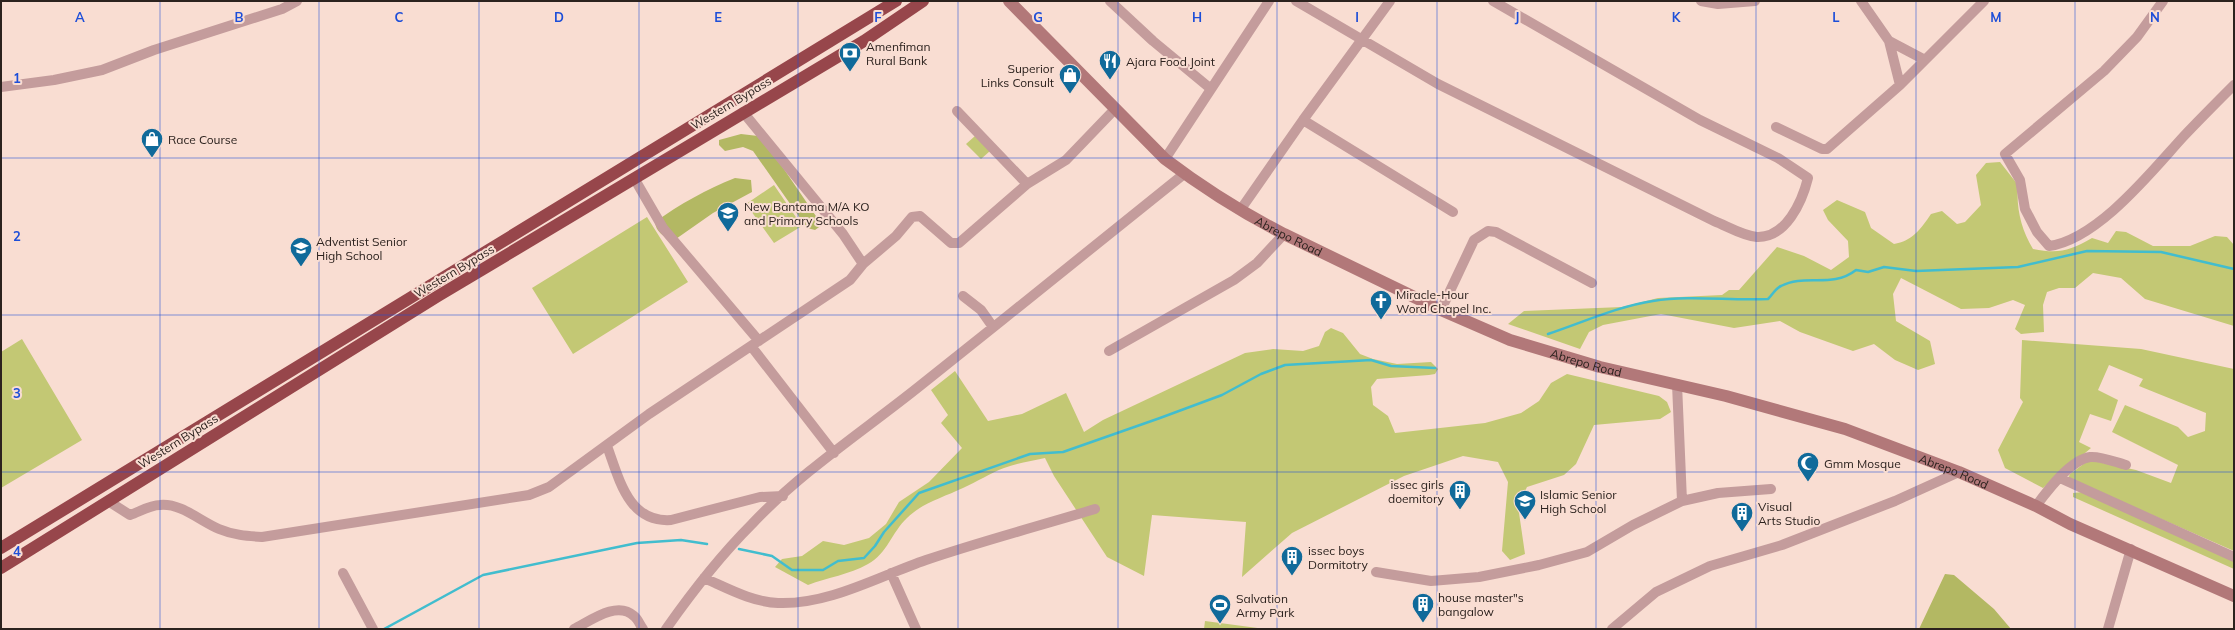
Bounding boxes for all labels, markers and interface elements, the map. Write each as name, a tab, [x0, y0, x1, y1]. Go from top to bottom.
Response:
text: A	[75, 9, 85, 25]
text: B	[235, 9, 244, 25]
text: C	[395, 9, 404, 25]
text: D	[554, 9, 564, 25]
text: E	[714, 9, 722, 25]
text: F	[874, 9, 882, 25]
text: G	[1033, 9, 1043, 25]
text: H	[1192, 9, 1202, 25]
text: I	[1355, 9, 1359, 25]
text: J	[1515, 9, 1519, 25]
text: K	[1672, 9, 1682, 25]
text: L	[1832, 9, 1840, 25]
text: M	[1990, 9, 2002, 25]
text: N	[2150, 9, 2160, 25]
place label: Amenfiman Rural Bank	[866, 39, 931, 68]
bank icon: Amenfiman Rural Bank	[837, 40, 863, 73]
restaurant icon: Ajara Food Joint	[1097, 48, 1123, 81]
place label: Ajara Food Joint	[1126, 54, 1215, 69]
place label: Superior Links Consult	[981, 61, 1055, 90]
shop icon: Superior Links Consult	[1057, 62, 1083, 95]
text: 1	[13, 70, 21, 86]
street label: Western Bypass	[688, 73, 774, 133]
shop icon: Race Course	[139, 126, 165, 159]
place label: Race Course	[168, 132, 237, 147]
place label: New Bantama M/A KO and Primary Schools	[744, 199, 870, 228]
school or university icon: New Bantama M/A KO and Primary Schools	[715, 200, 741, 233]
street label: Abrepo Road	[1253, 212, 1325, 259]
text: 2	[13, 228, 21, 244]
place label: Adventist Senior High School	[316, 234, 408, 263]
school or university icon: Adventist Senior High School	[288, 235, 314, 268]
street label: Western Bypass	[411, 241, 497, 301]
place label: Miracle-Hour Word Chapel Inc.	[1396, 287, 1491, 316]
church icon: Miracle-Hour Word Chapel Inc.	[1368, 288, 1394, 321]
street label: Abrepo Road	[1549, 345, 1623, 379]
text: 3	[13, 385, 21, 401]
street label: Western Bypass	[135, 410, 221, 471]
mosque icon: Gmm Mosque	[1795, 450, 1821, 483]
street label: Abrepo Road	[1917, 450, 1991, 492]
place label: Gmm Mosque	[1824, 456, 1901, 471]
place label: issec girls doemitory	[1388, 477, 1445, 506]
building icon: issec girls doemitory	[1447, 478, 1473, 511]
place label: Islamic Senior High School	[1540, 487, 1617, 516]
school or university icon: Islamic Senior High School	[1512, 488, 1538, 521]
place label: Visual Arts Studio	[1758, 499, 1820, 528]
building icon: Visual Arts Studio	[1729, 500, 1755, 533]
text: 4	[13, 543, 21, 559]
place label: issec boys Dormitotry	[1308, 543, 1368, 572]
building icon: issec boys Dormitotry	[1279, 544, 1305, 577]
place label: house master"s bangalow	[1438, 590, 1524, 619]
place label: Salvation Army Park	[1236, 591, 1295, 620]
building icon: house master"s bangalow	[1410, 591, 1436, 624]
sports icon: Salvation Army Park	[1207, 592, 1233, 625]

